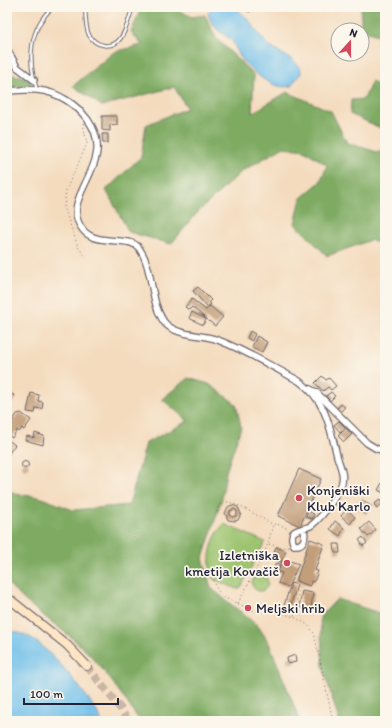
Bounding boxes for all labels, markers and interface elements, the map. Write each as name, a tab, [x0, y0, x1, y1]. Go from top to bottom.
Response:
north arrow	[330, 22, 370, 62]
text: N	[348, 26, 359, 41]
place label: Konjeniški Klub Karlo	[307, 482, 370, 515]
marker: Konjeniški Klub Karlo	[294, 493, 304, 503]
place label: Izletniška kmetija Kovačič	[185, 547, 280, 580]
marker: Izletniška kmetija Kovačič	[282, 558, 292, 568]
place label: Meljski hrib	[256, 600, 325, 617]
marker: Meljski hrib	[243, 603, 253, 613]
scale bar	[24, 680, 118, 706]
text: 100 m	[30, 687, 63, 701]

